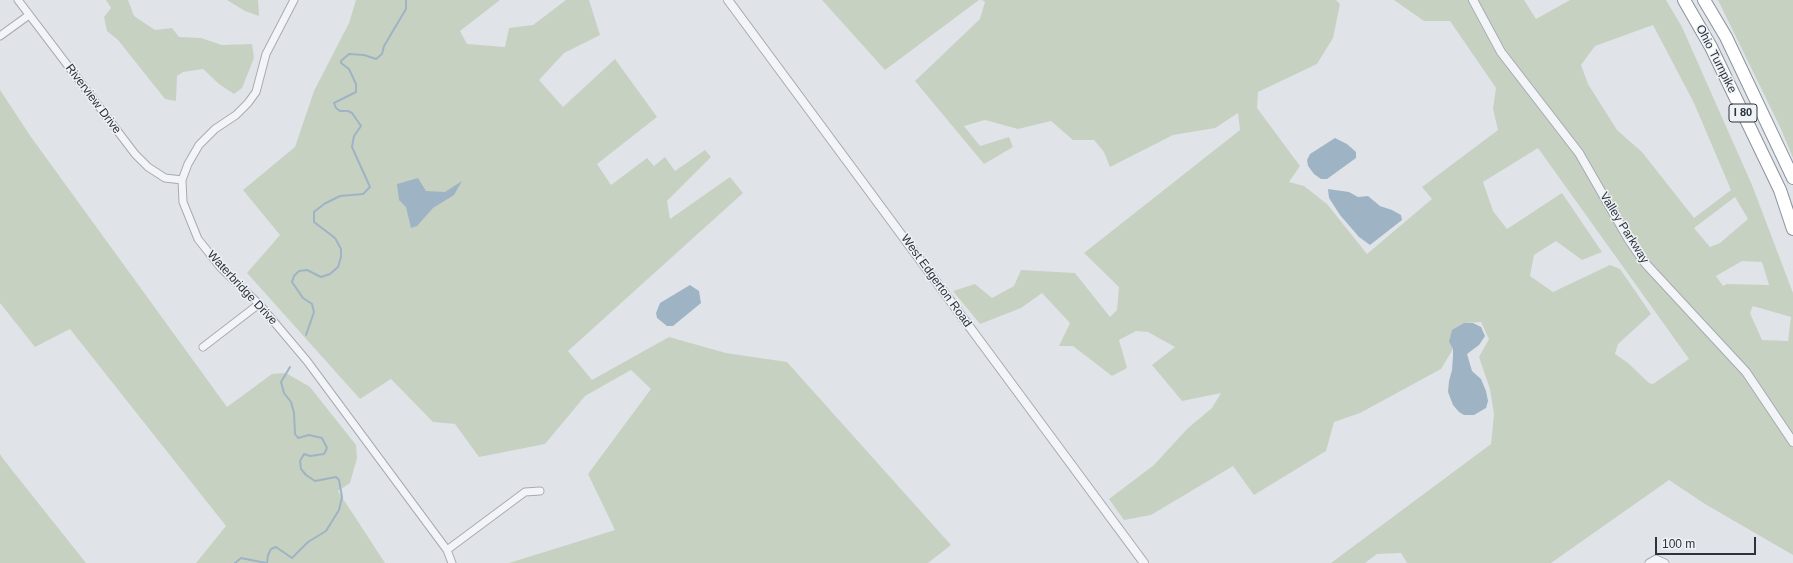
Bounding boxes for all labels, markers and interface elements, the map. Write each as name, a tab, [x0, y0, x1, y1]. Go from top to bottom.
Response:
street label: Ohio Turnpike	[1693, 22, 1739, 96]
street label: Riverview Drive	[62, 61, 124, 137]
road number: I 80	[1729, 104, 1757, 122]
street label: Valley Parkway	[1596, 190, 1652, 266]
street label: West Edgerton Road	[898, 232, 974, 330]
street label: Waterbridge Drive	[204, 248, 280, 328]
scale bar	[1657, 529, 1758, 555]
text: 100 m	[1662, 537, 1695, 551]

